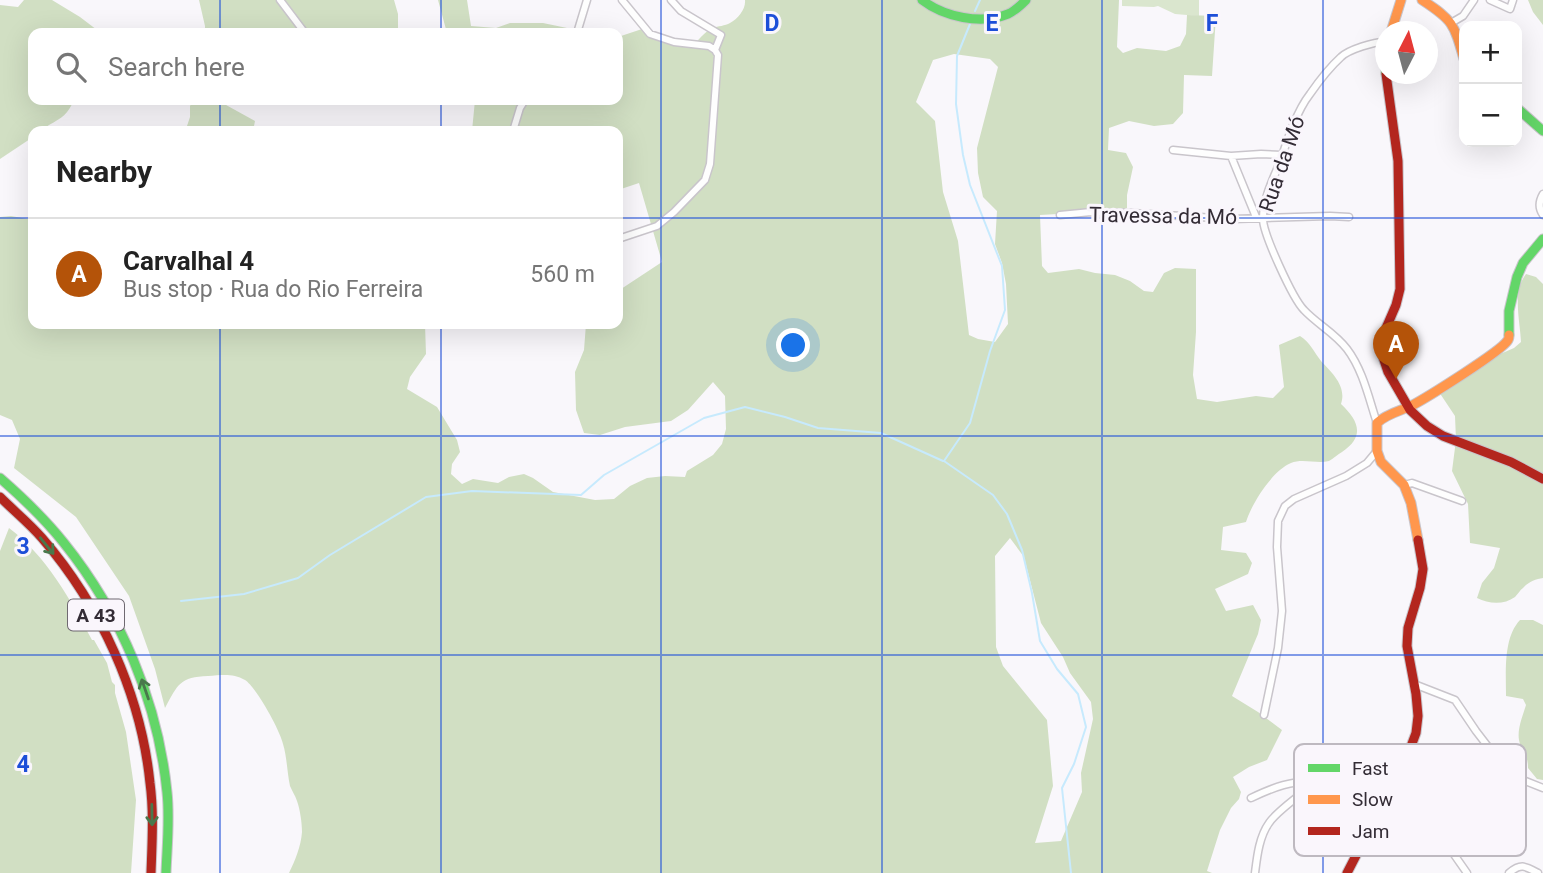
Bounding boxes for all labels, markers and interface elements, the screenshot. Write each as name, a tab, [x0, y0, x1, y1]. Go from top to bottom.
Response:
text: D	[765, 10, 779, 37]
text: E	[986, 10, 999, 37]
text: F	[1206, 10, 1219, 37]
north arrow	[1375, 21, 1438, 84]
map controls	[1459, 21, 1522, 147]
button: +	[1459, 21, 1522, 84]
search box	[28, 28, 623, 105]
icon: search	[52, 48, 90, 86]
text: Search here	[108, 52, 245, 82]
button: −	[1459, 84, 1522, 147]
street label: Rua da Mó	[1254, 113, 1310, 215]
text: Nearby	[56, 154, 152, 189]
street label: Travessa da Mó	[1089, 203, 1237, 229]
text: Carvalhal 4	[123, 246, 254, 276]
text: A	[71, 261, 87, 288]
text: 560 m	[530, 261, 595, 288]
text: Bus stop · Rua do Rio Ferreira	[123, 276, 423, 303]
pin: A	[1373, 321, 1419, 379]
your location	[776, 328, 810, 362]
text: 3	[16, 533, 30, 560]
one-way arrow	[40, 537, 55, 555]
road number: A 43	[68, 600, 124, 630]
one-way arrow	[138, 679, 150, 701]
legend	[1294, 744, 1526, 856]
text: 4	[16, 751, 30, 778]
text: Fast	[1352, 757, 1389, 780]
text: Slow	[1352, 788, 1393, 811]
one-way arrow	[145, 804, 159, 827]
text: Jam	[1352, 820, 1389, 843]

